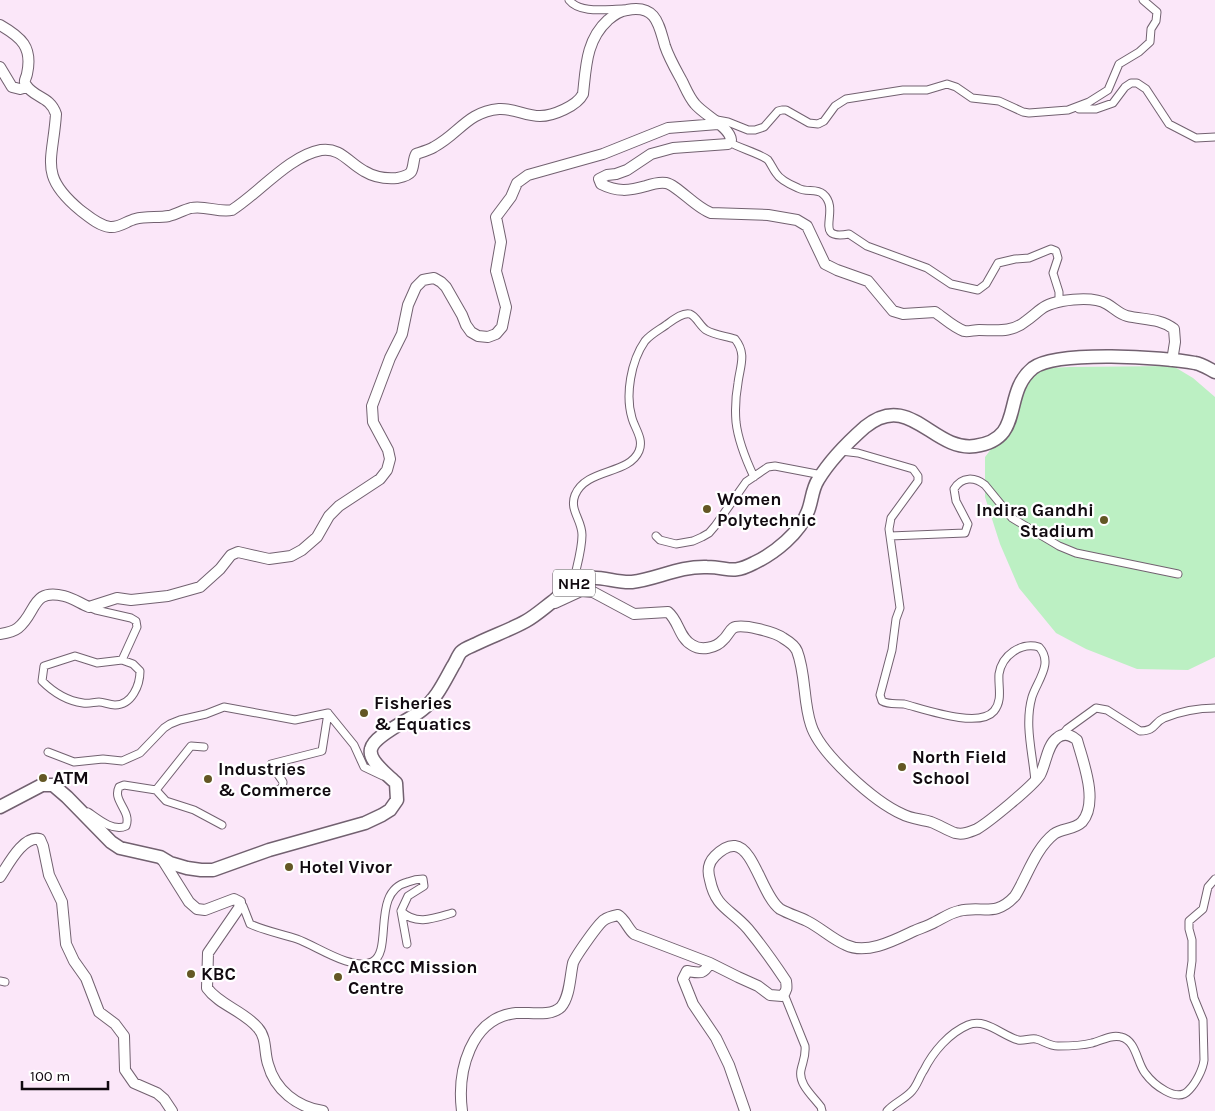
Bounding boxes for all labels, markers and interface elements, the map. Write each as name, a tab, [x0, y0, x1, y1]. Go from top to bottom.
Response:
place label: Women Polytechnic	[717, 488, 816, 531]
place label: Indira Gandhi Stadium	[976, 499, 1094, 542]
marker: Women Polytechnic	[701, 503, 713, 515]
marker: Indira Gandhi Stadium	[1098, 514, 1110, 526]
road number: NH2	[553, 570, 595, 596]
place label: Fisheries & Equatics	[374, 692, 471, 735]
marker: Fisheries & Equatics	[358, 707, 370, 719]
place label: North Field School	[912, 746, 1007, 789]
place label: Industries & Commerce	[218, 758, 331, 801]
marker: North Field School	[896, 761, 908, 773]
place label: ATM	[53, 767, 89, 789]
marker: ATM	[37, 772, 49, 784]
marker: Industries & Commerce	[202, 773, 214, 785]
place label: Hotel Vivor	[299, 856, 392, 878]
marker: Hotel Vivor	[283, 861, 295, 873]
place label: ACRCC Mission Centre	[348, 956, 478, 999]
place label: KBC	[201, 963, 236, 985]
marker: KBC	[185, 968, 197, 980]
marker: ACRCC Mission Centre	[332, 971, 344, 983]
scale bar	[22, 1058, 109, 1090]
text: 100 m	[30, 1067, 70, 1085]

